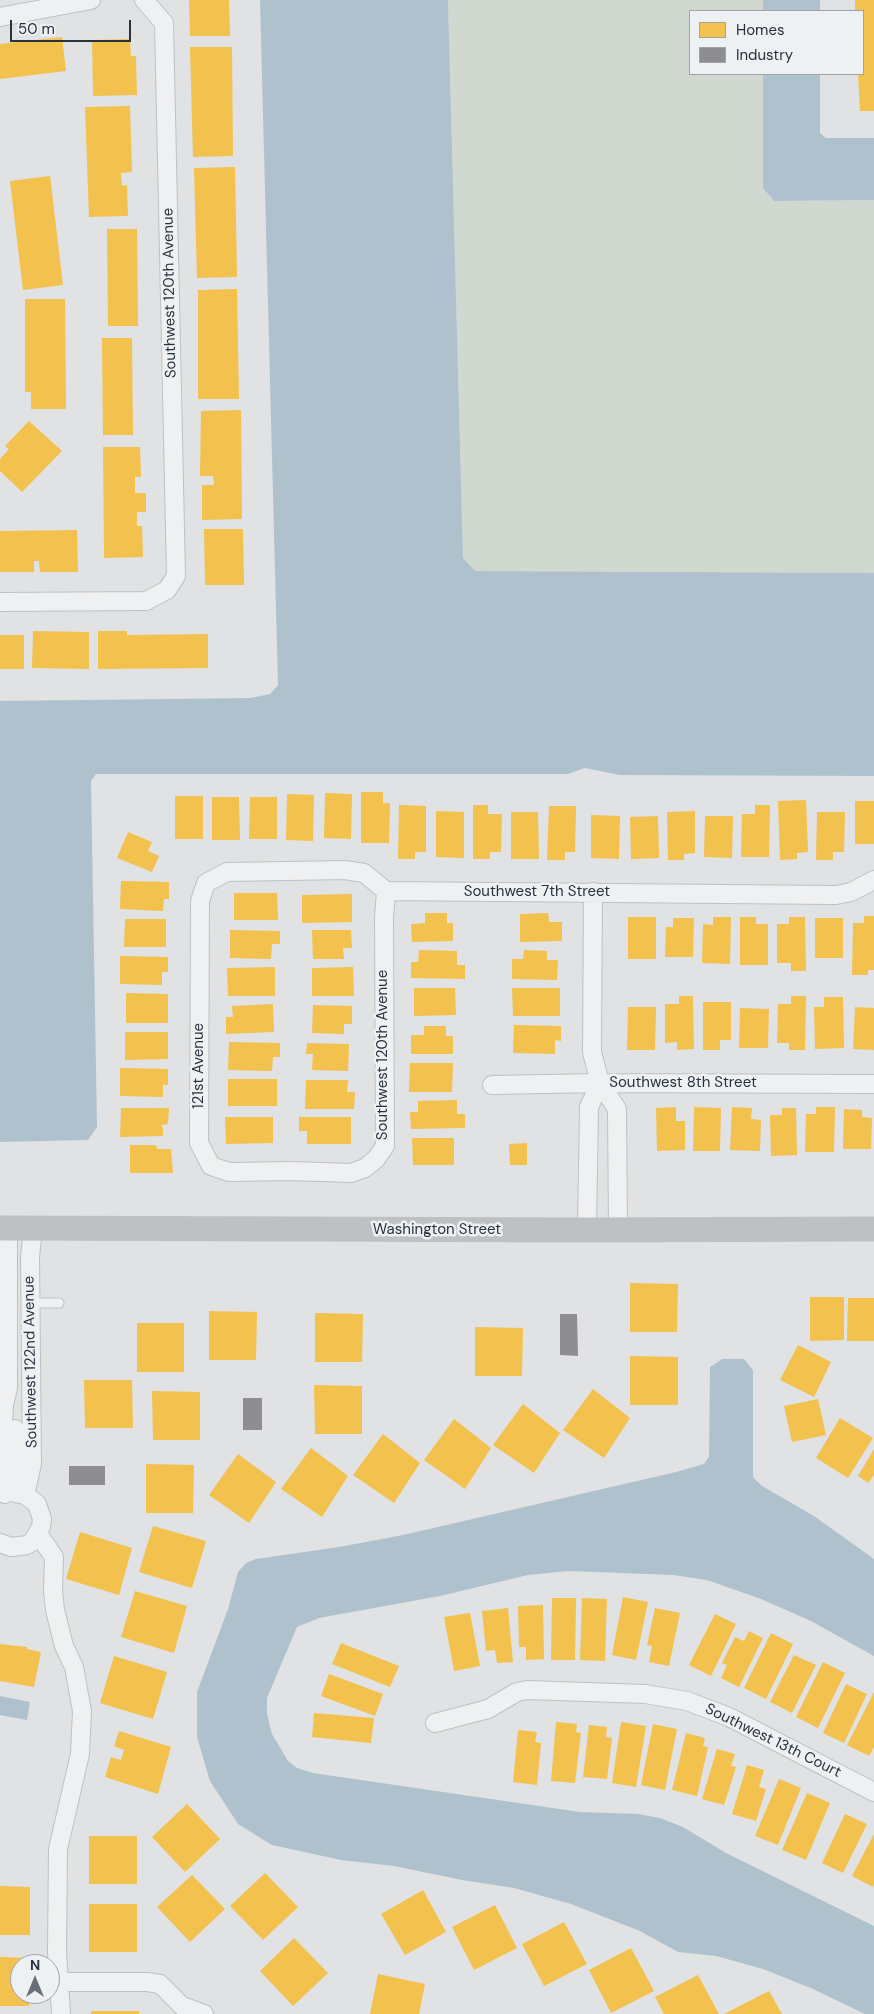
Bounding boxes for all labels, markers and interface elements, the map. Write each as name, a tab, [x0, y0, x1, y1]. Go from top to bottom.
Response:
scale bar	[12, 10, 134, 42]
legend	[689, 10, 864, 75]
text: 50 m	[18, 19, 55, 39]
text: Homes	[736, 20, 785, 40]
text: Industry	[736, 45, 793, 65]
street label: Southwest 120th Avenue	[160, 208, 180, 378]
street label: Southwest 7th Street	[464, 883, 610, 901]
street label: Southwest 120th Avenue	[374, 970, 392, 1140]
street label: 121st Avenue	[190, 1023, 208, 1109]
street label: Southwest 8th Street	[609, 1074, 757, 1092]
street label: Washington Street	[373, 1221, 501, 1239]
street label: Southwest 122nd Avenue	[20, 1276, 42, 1448]
street label: Southwest 13th Court	[702, 1700, 844, 1782]
north arrow	[10, 1954, 60, 2004]
text: N	[30, 1956, 40, 1974]

